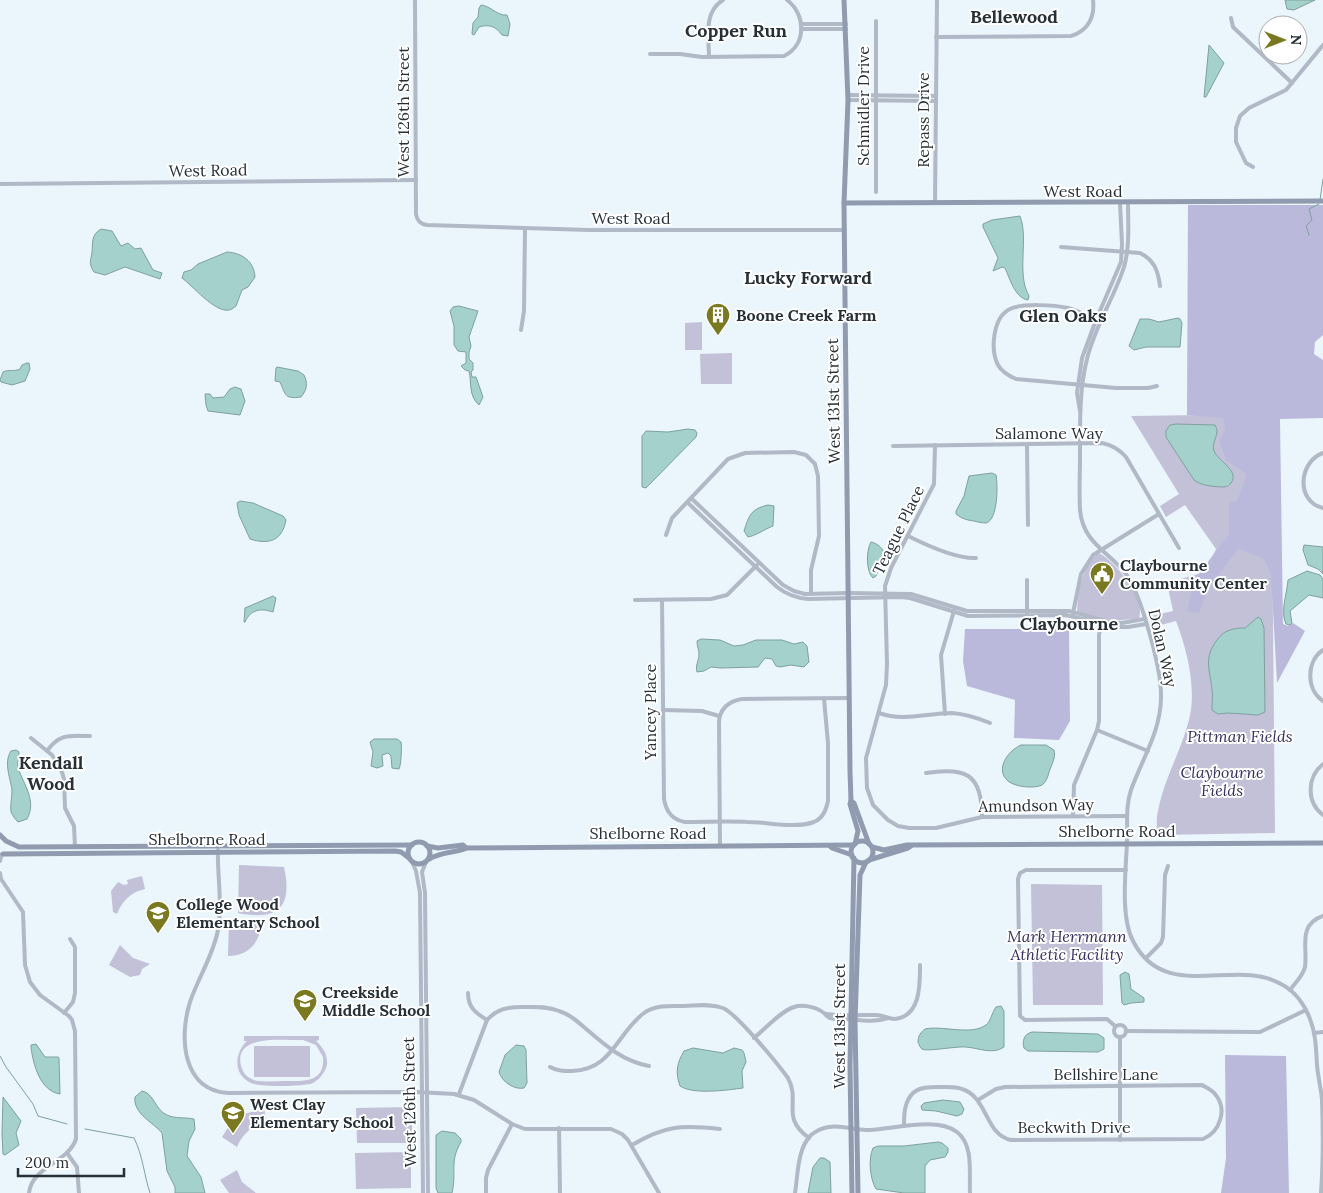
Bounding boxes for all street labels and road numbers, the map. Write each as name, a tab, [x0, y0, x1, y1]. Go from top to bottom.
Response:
street label: West 126th Street	[393, 46, 413, 177]
street label: Schmidler Drive	[853, 46, 873, 166]
street label: Repass Drive	[913, 72, 933, 168]
street label: West Road	[168, 159, 248, 181]
street label: West Road	[1044, 181, 1123, 201]
street label: West Road	[592, 208, 671, 228]
street label: West 131st Street	[822, 337, 844, 464]
street label: Salamone Way	[995, 423, 1104, 443]
street label: Teague Place	[868, 482, 928, 578]
street label: Dolan Way	[1144, 607, 1182, 690]
street label: Yancey Place	[640, 664, 660, 761]
street label: Amundson Way	[977, 794, 1095, 816]
street label: Shelborne Road	[1059, 821, 1176, 841]
street label: Shelborne Road	[590, 823, 707, 843]
street label: Shelborne Road	[149, 829, 266, 849]
street label: West 131st Street	[829, 962, 849, 1089]
street label: West 126th Street	[398, 1036, 420, 1168]
street label: Bellshire Lane	[1054, 1064, 1159, 1084]
street label: Beckwith Drive	[1017, 1117, 1131, 1137]

